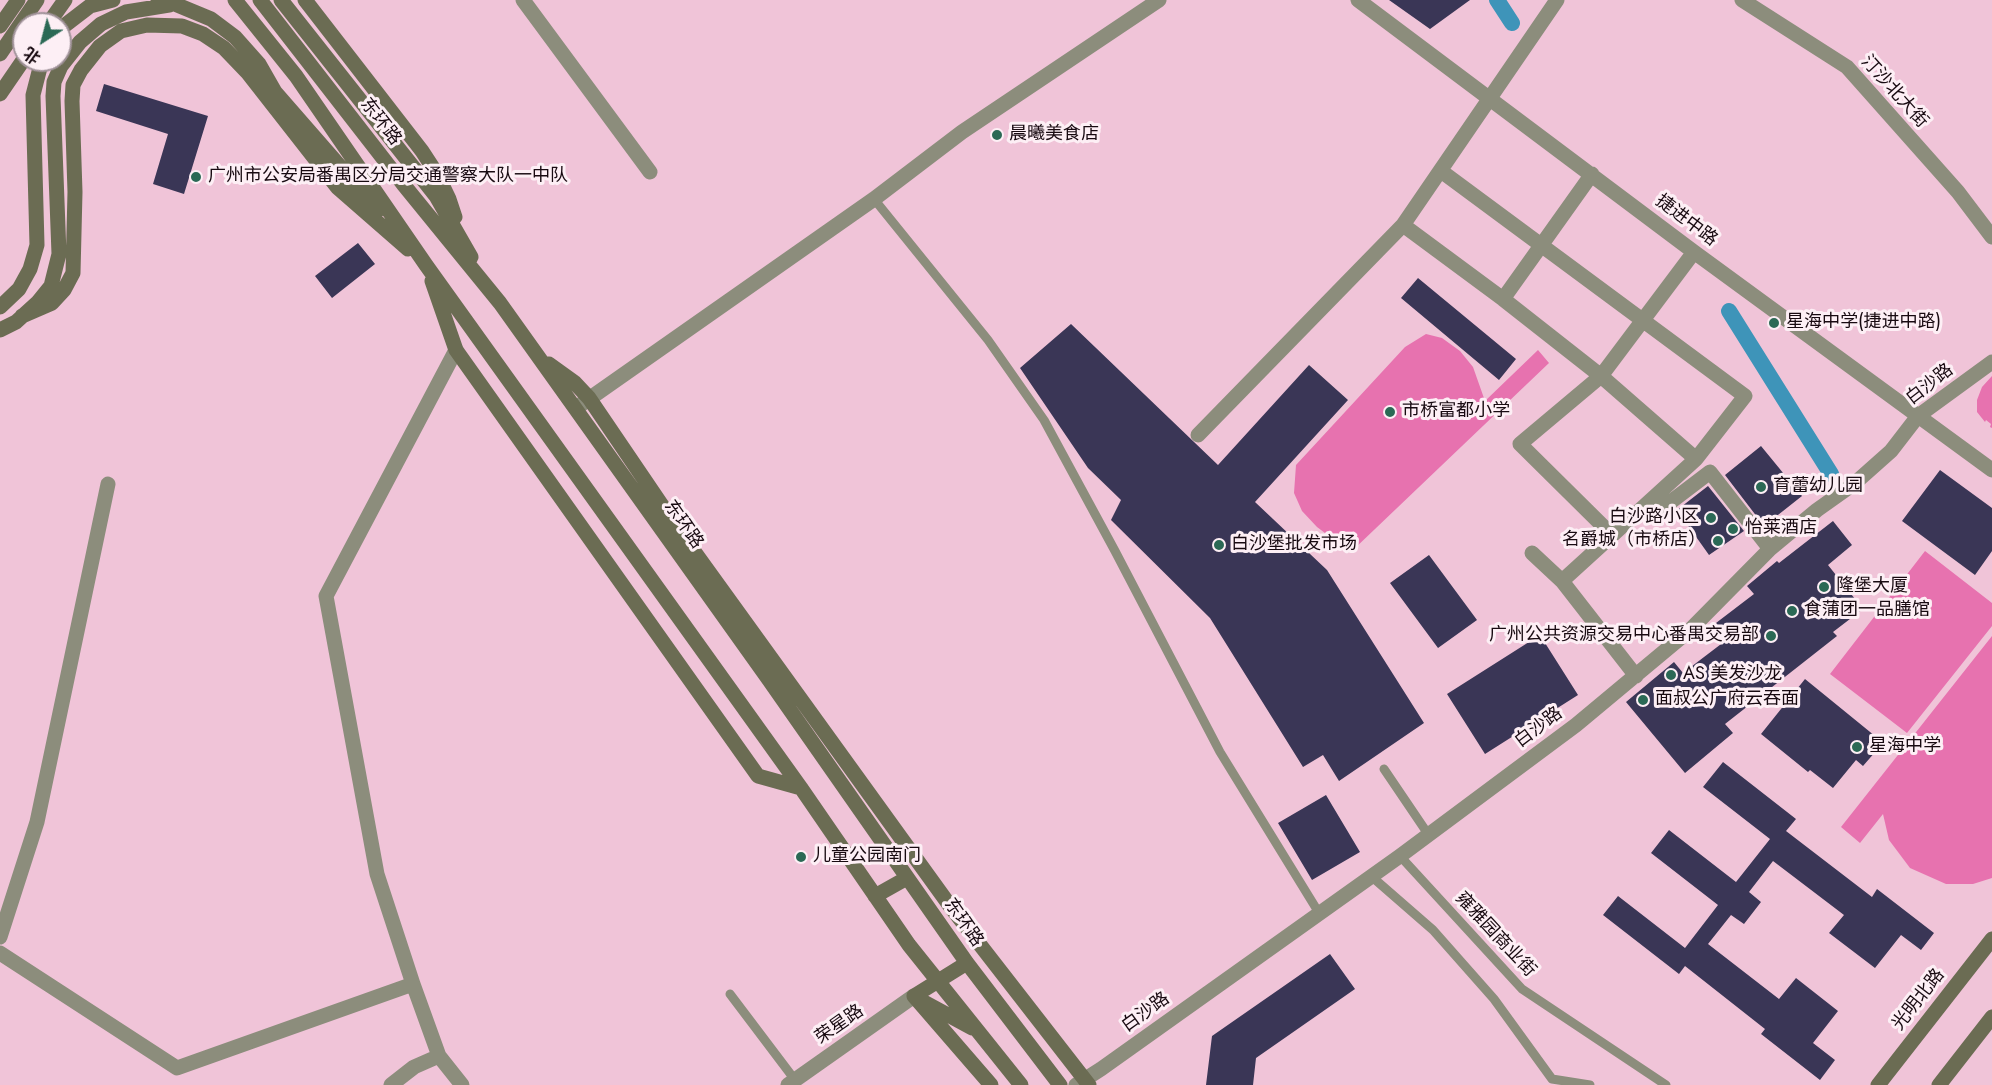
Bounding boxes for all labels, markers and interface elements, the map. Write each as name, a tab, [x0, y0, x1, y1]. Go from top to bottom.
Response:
north arrow	[12, 12, 72, 72]
text: 北	[19, 41, 46, 69]
street label: 汀沙北大街	[1856, 51, 1932, 133]
street label: 东环路	[355, 94, 405, 150]
place label: 晨曦美食店	[1009, 124, 1099, 146]
marker: 晨曦美食店	[990, 128, 1004, 142]
place label: 广州市公安局番禺区分局交通警察大队一中队	[208, 166, 568, 188]
marker: 广州市公安局番禺区分局交通警察大队一中队	[189, 170, 203, 184]
street label: 捷进中路	[1651, 191, 1721, 251]
place label: 星海中学(捷进中路)	[1786, 312, 1941, 334]
marker: 星海中学(捷进中路)	[1767, 316, 1781, 330]
street label: 白沙路	[1902, 360, 1958, 410]
place label: 市桥富都小学	[1402, 401, 1510, 423]
marker: 市桥富都小学	[1383, 405, 1397, 419]
place label: 育蕾幼儿园	[1773, 476, 1863, 498]
marker: 育蕾幼儿园	[1754, 480, 1768, 494]
street label: 东环路	[659, 497, 707, 553]
place label: 白沙路小区	[1609, 507, 1699, 529]
marker: 白沙路小区	[1704, 511, 1718, 525]
place label: 怡莱酒店	[1745, 518, 1817, 540]
marker: 怡莱酒店	[1726, 522, 1740, 536]
place label: 名爵城（市桥店）	[1562, 530, 1706, 552]
place label: 白沙堡批发市场	[1231, 534, 1357, 556]
marker: 名爵城（市桥店）	[1711, 534, 1725, 548]
marker: 白沙堡批发市场	[1212, 538, 1226, 552]
place label: 隆堡大厦	[1836, 576, 1908, 598]
marker: 隆堡大厦	[1817, 580, 1831, 594]
place label: 食蒲团一品膳馆	[1804, 600, 1930, 622]
marker: 食蒲团一品膳馆	[1785, 604, 1799, 618]
place label: 广州公共资源交易中心番禺交易部	[1489, 625, 1759, 647]
marker: 广州公共资源交易中心番禺交易部	[1764, 629, 1778, 643]
place label: AS 美发沙龙	[1683, 664, 1782, 686]
marker: AS 美发沙龙	[1664, 668, 1678, 682]
place label: 面叔公广府云吞面	[1655, 689, 1799, 711]
marker: 面叔公广府云吞面	[1636, 693, 1650, 707]
street label: 白沙路	[1511, 703, 1567, 753]
place label: 星海中学	[1869, 736, 1941, 758]
marker: 星海中学	[1850, 740, 1864, 754]
place label: 儿童公园南门	[813, 846, 921, 868]
marker: 儿童公园南门	[794, 850, 808, 864]
street label: 雍雅园商业街	[1450, 888, 1540, 982]
street label: 东环路	[939, 895, 987, 951]
street label: 光明北路	[1888, 965, 1950, 1035]
street label: 白沙路	[1118, 988, 1174, 1038]
street label: 荣星路	[812, 1001, 868, 1049]

